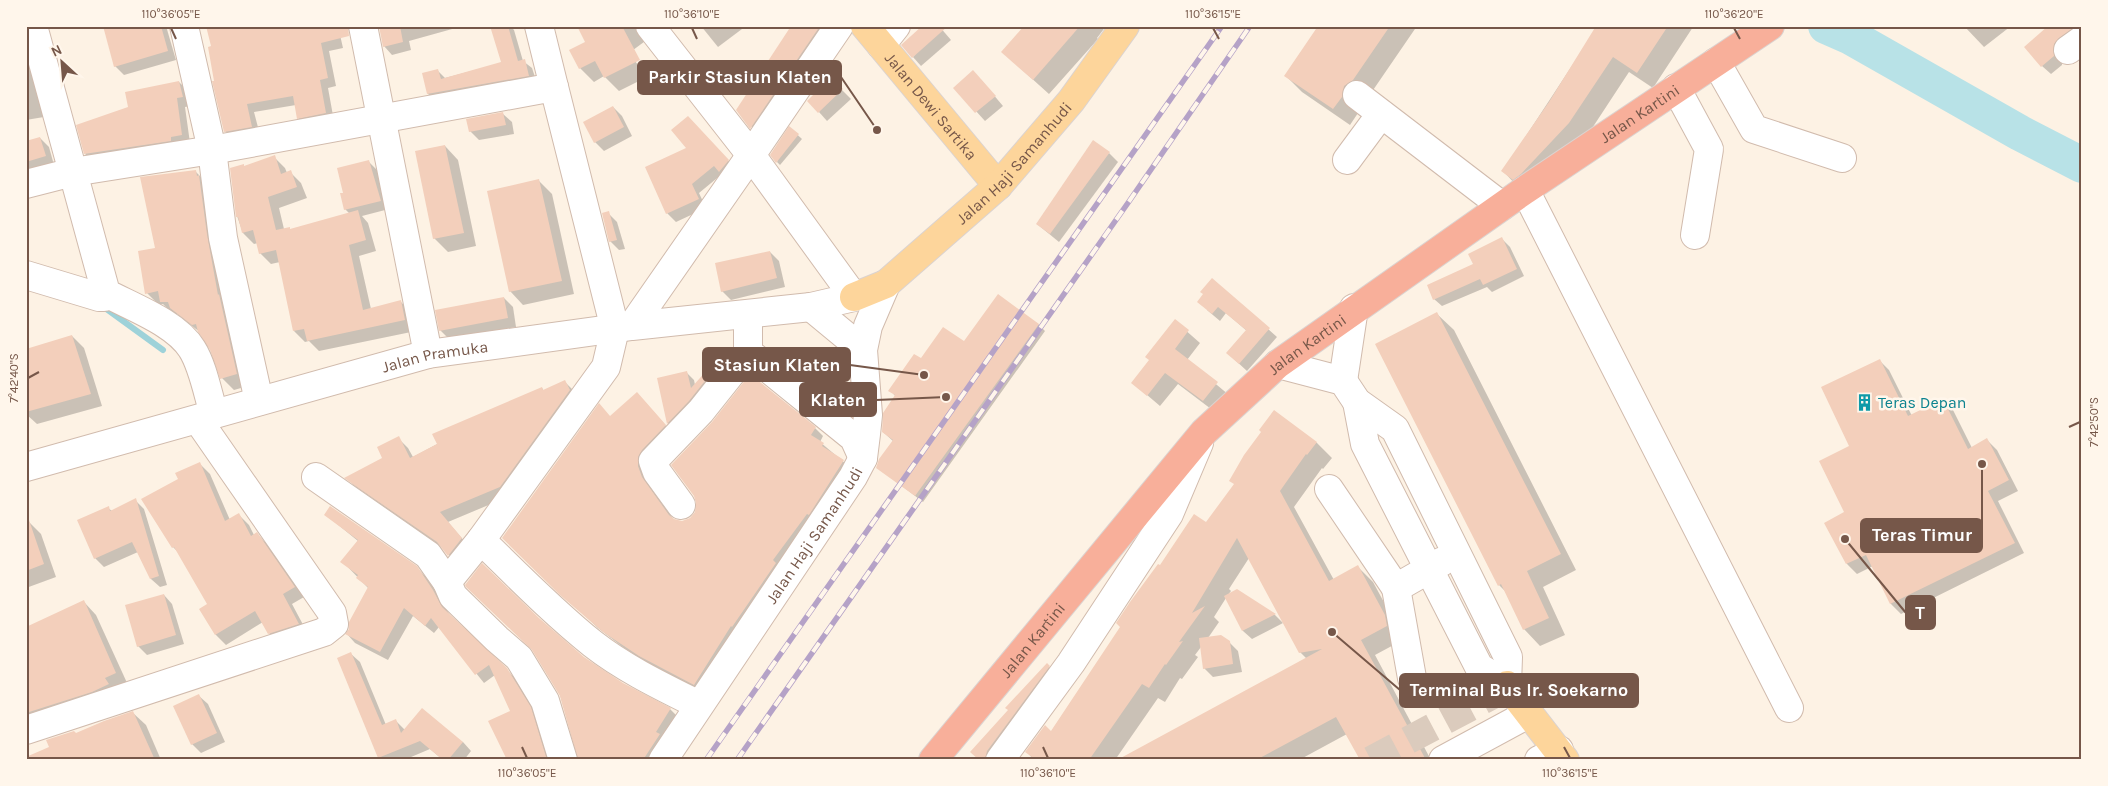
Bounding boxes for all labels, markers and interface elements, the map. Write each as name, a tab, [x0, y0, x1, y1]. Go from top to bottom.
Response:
text: 110°36'05"E	[141, 7, 201, 21]
text: 110°36'10"E	[664, 7, 720, 21]
text: 110°36'15"E	[1185, 7, 1241, 21]
text: 110°36'20"E	[1704, 7, 1764, 21]
north arrow	[38, 38, 88, 88]
text: N	[48, 41, 65, 61]
street label: Jalan Dewi Sartika	[881, 48, 982, 164]
callout: Parkir Stasiun Klaten	[638, 61, 841, 94]
text: Parkir Stasiun Klaten	[648, 66, 832, 88]
street label: Jalan Kartini	[1596, 80, 1683, 147]
street label: Jalan Haji Samanhudi	[952, 98, 1076, 228]
street label: Jalan Kartini	[1264, 310, 1350, 378]
street label: Jalan Pramuka	[380, 336, 489, 376]
callout: Stasiun Klaten	[703, 348, 850, 381]
text: 7°42'40"S	[7, 353, 21, 403]
text: Stasiun Klaten	[713, 354, 841, 376]
callout: Klaten	[800, 383, 876, 416]
text: Klaten	[810, 389, 866, 411]
building icon: Teras Depan	[1854, 392, 1874, 412]
place label: Teras Depan	[1878, 393, 1966, 412]
text: 7°42'50"S	[2087, 397, 2101, 447]
street label: Jalan Haji Samanhudi	[761, 463, 866, 607]
callout: Teras Timur	[1861, 519, 1982, 552]
text: Teras Timur	[1872, 524, 1972, 546]
callout: T	[1906, 596, 1935, 629]
street label: Jalan Kartini	[996, 598, 1069, 681]
text: T	[1915, 602, 1925, 624]
callout: Terminal Bus Ir. Soekarno	[1400, 674, 1638, 707]
text: Terminal Bus Ir. Soekarno	[1410, 679, 1628, 701]
text: 110°36'05"E	[497, 766, 557, 780]
text: 110°36'10"E	[1020, 766, 1076, 780]
text: 110°36'15"E	[1542, 766, 1598, 780]

